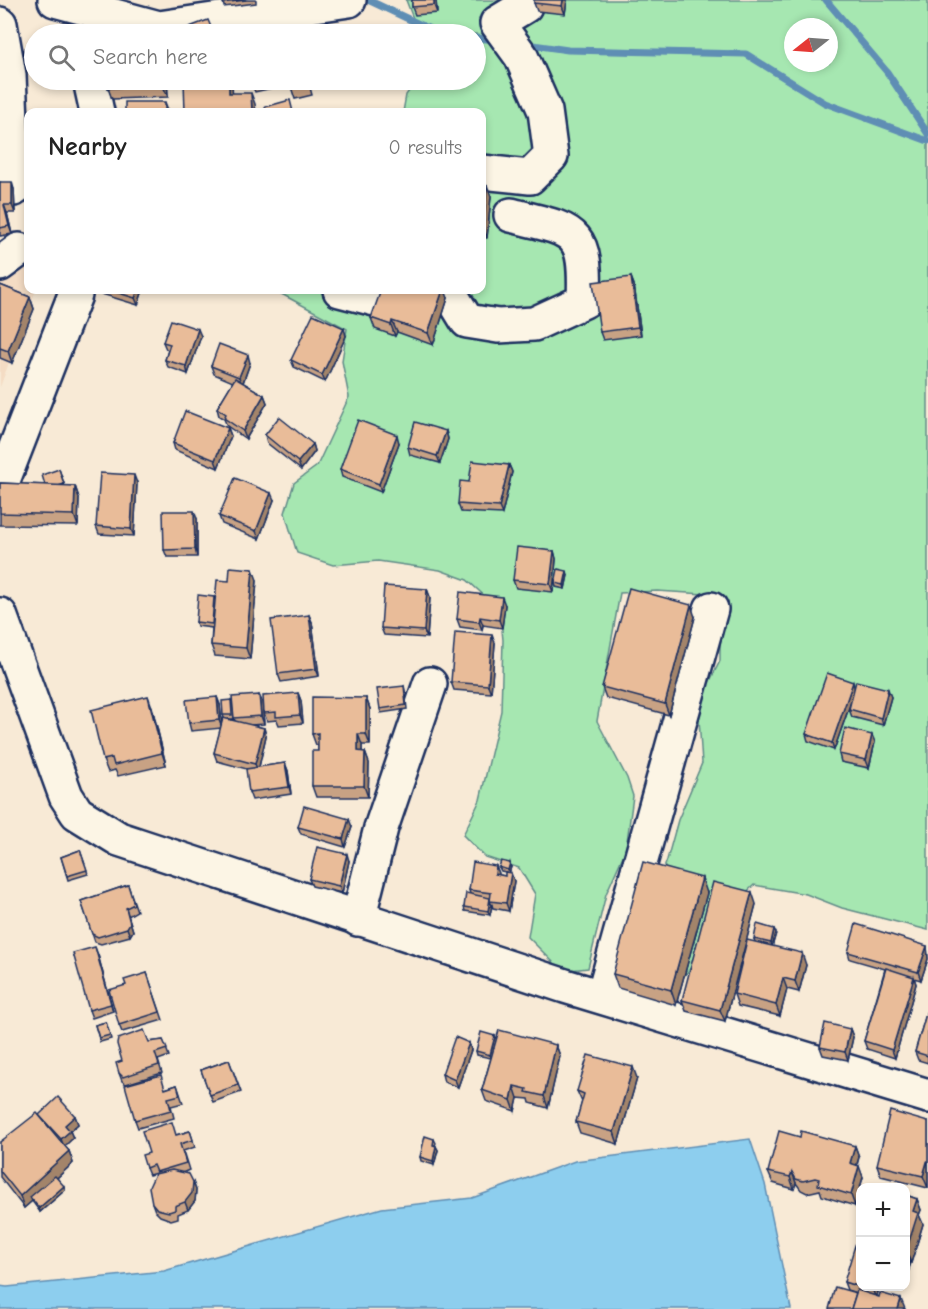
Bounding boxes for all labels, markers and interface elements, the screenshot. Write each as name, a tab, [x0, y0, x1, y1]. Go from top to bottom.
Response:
north arrow	[784, 18, 838, 72]
search box	[24, 24, 486, 90]
icon: search	[45, 41, 78, 74]
text: Search here	[93, 44, 208, 70]
text: Nearby	[48, 132, 127, 162]
text: 0 results	[389, 136, 462, 159]
map controls	[856, 1183, 910, 1291]
button: +	[856, 1183, 910, 1237]
button: −	[856, 1237, 910, 1291]

